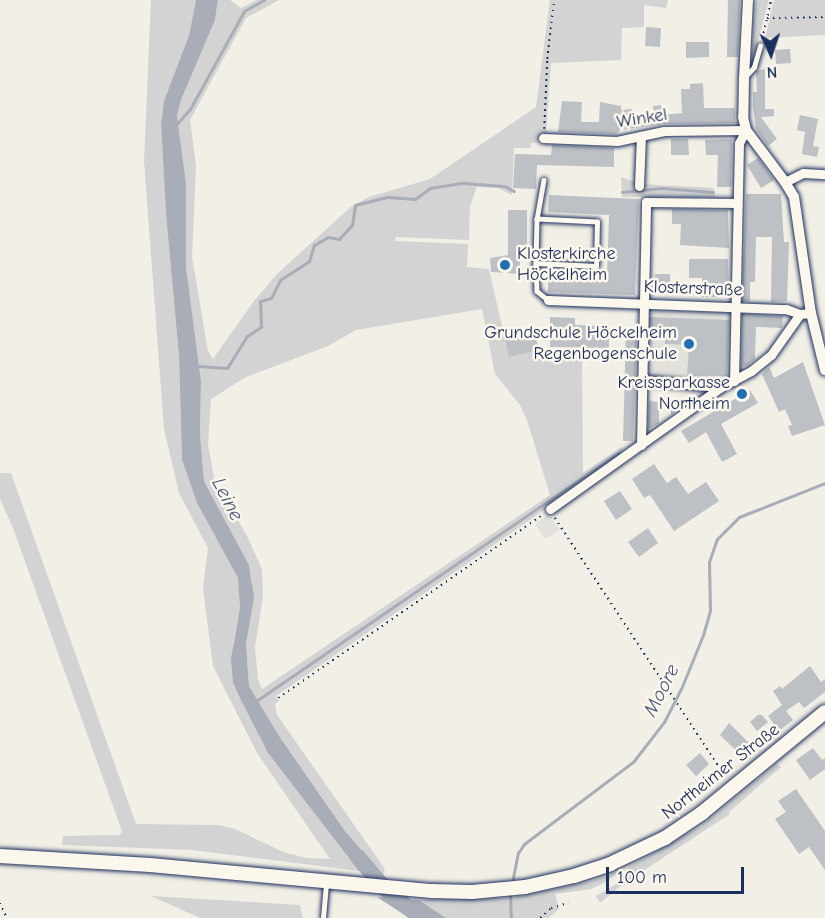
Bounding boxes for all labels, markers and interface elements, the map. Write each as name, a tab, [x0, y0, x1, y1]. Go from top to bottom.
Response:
north arrow	[741, 24, 801, 84]
text: N	[766, 63, 778, 81]
street label: Winkel	[615, 104, 669, 134]
place label: Klosterkirche Höckelheim	[517, 244, 615, 286]
marker: Klosterkirche Höckelheim	[498, 258, 512, 272]
street label: Klosterstraße	[643, 276, 743, 302]
place label: Grundschule Höckelheim Regenbogenschule	[484, 323, 677, 366]
marker: Grundschule Höckelheim Regenbogenschule	[682, 337, 696, 351]
place label: Kreissparkasse Northeim	[617, 373, 730, 416]
marker: Kreissparkasse Northeim	[735, 387, 749, 401]
water label: Leine	[207, 473, 249, 525]
water label: Moore	[638, 660, 684, 720]
street label: Northeimer Straße	[658, 719, 784, 825]
scale bar	[609, 855, 747, 893]
text: 100 m	[617, 867, 667, 888]

